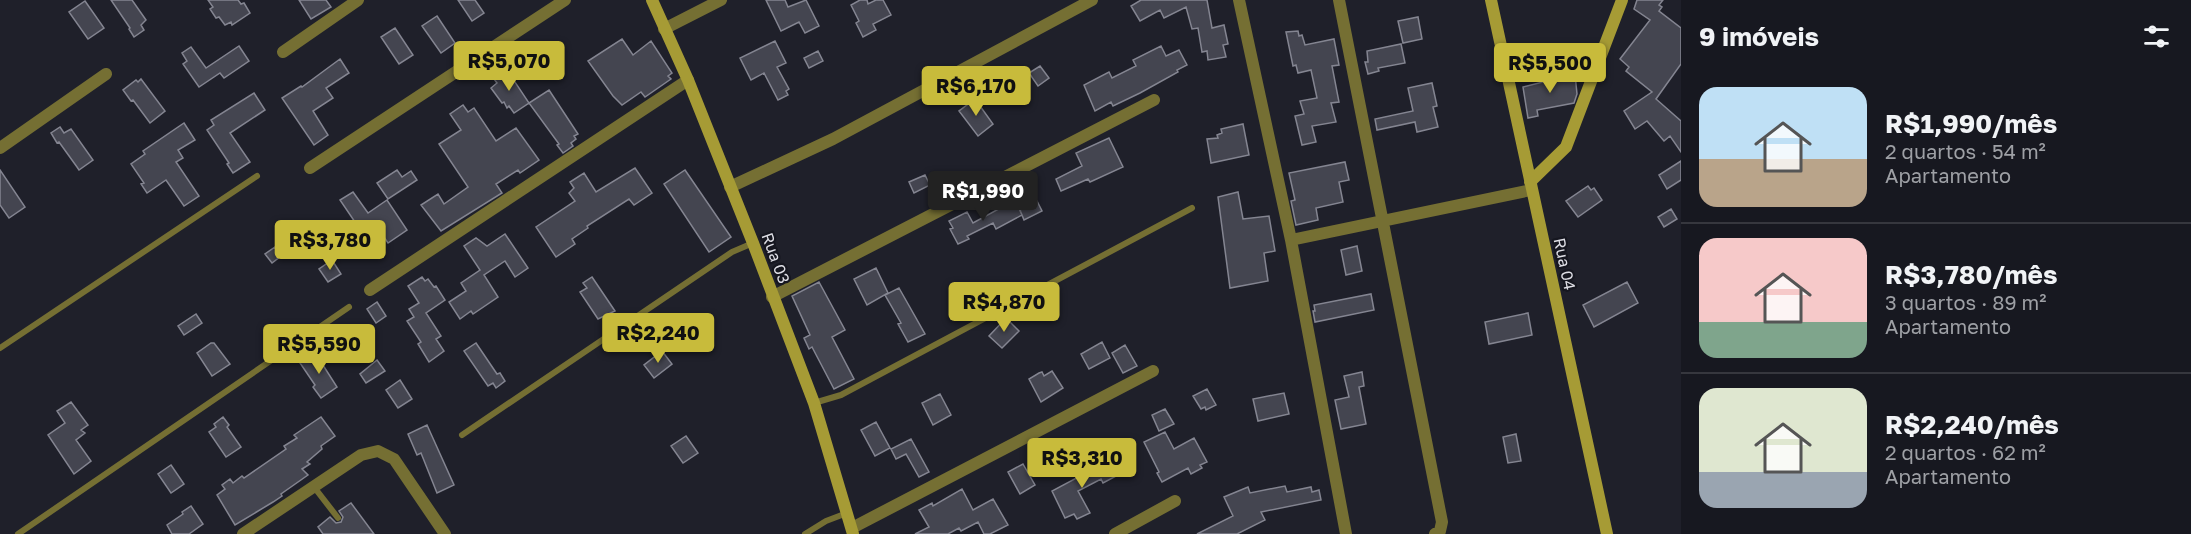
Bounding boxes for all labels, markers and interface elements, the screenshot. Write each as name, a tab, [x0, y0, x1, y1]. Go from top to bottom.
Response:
icon: filters	[2140, 20, 2173, 53]
text: 9 imóveis	[1699, 21, 1819, 52]
pin: R$5,070	[454, 41, 564, 92]
pin: R$5,500	[1495, 43, 1605, 94]
text: R$5,070	[468, 48, 550, 72]
text: R$5,500	[1508, 50, 1592, 74]
pin: R$6,170	[921, 66, 1031, 117]
text: R$6,170	[936, 73, 1016, 97]
text: R$1,990/mês	[1885, 108, 2057, 139]
icon: home	[1747, 111, 1819, 183]
text: 2 quartos · 54 m²	[1885, 139, 2046, 163]
text: Apartamento	[1885, 163, 2011, 187]
pin: R$1,990	[928, 171, 1038, 222]
text: R$1,990	[942, 178, 1024, 202]
pin: R$3,780	[275, 220, 385, 271]
text: R$3,780	[289, 227, 371, 251]
street label: Rua 03	[758, 230, 794, 286]
street label: Rua 04	[1550, 236, 1580, 292]
text: R$3,780/mês	[1885, 259, 2058, 290]
icon: home	[1747, 262, 1819, 334]
pin: R$4,870	[949, 282, 1059, 333]
text: R$4,870	[963, 289, 1045, 313]
text: 3 quartos · 89 m²	[1885, 290, 2046, 314]
pin: R$2,240	[603, 313, 713, 364]
text: Apartamento	[1885, 314, 2011, 338]
text: R$2,240	[616, 320, 700, 344]
pin: R$5,590	[264, 324, 374, 375]
text: R$5,590	[277, 331, 361, 355]
text: R$2,240/mês	[1885, 409, 2059, 440]
icon: home	[1747, 412, 1819, 484]
pin: R$3,310	[1027, 438, 1137, 489]
text: 2 quartos · 62 m²	[1885, 440, 2046, 464]
text: R$3,310	[1041, 445, 1123, 469]
text: Apartamento	[1885, 464, 2011, 488]

